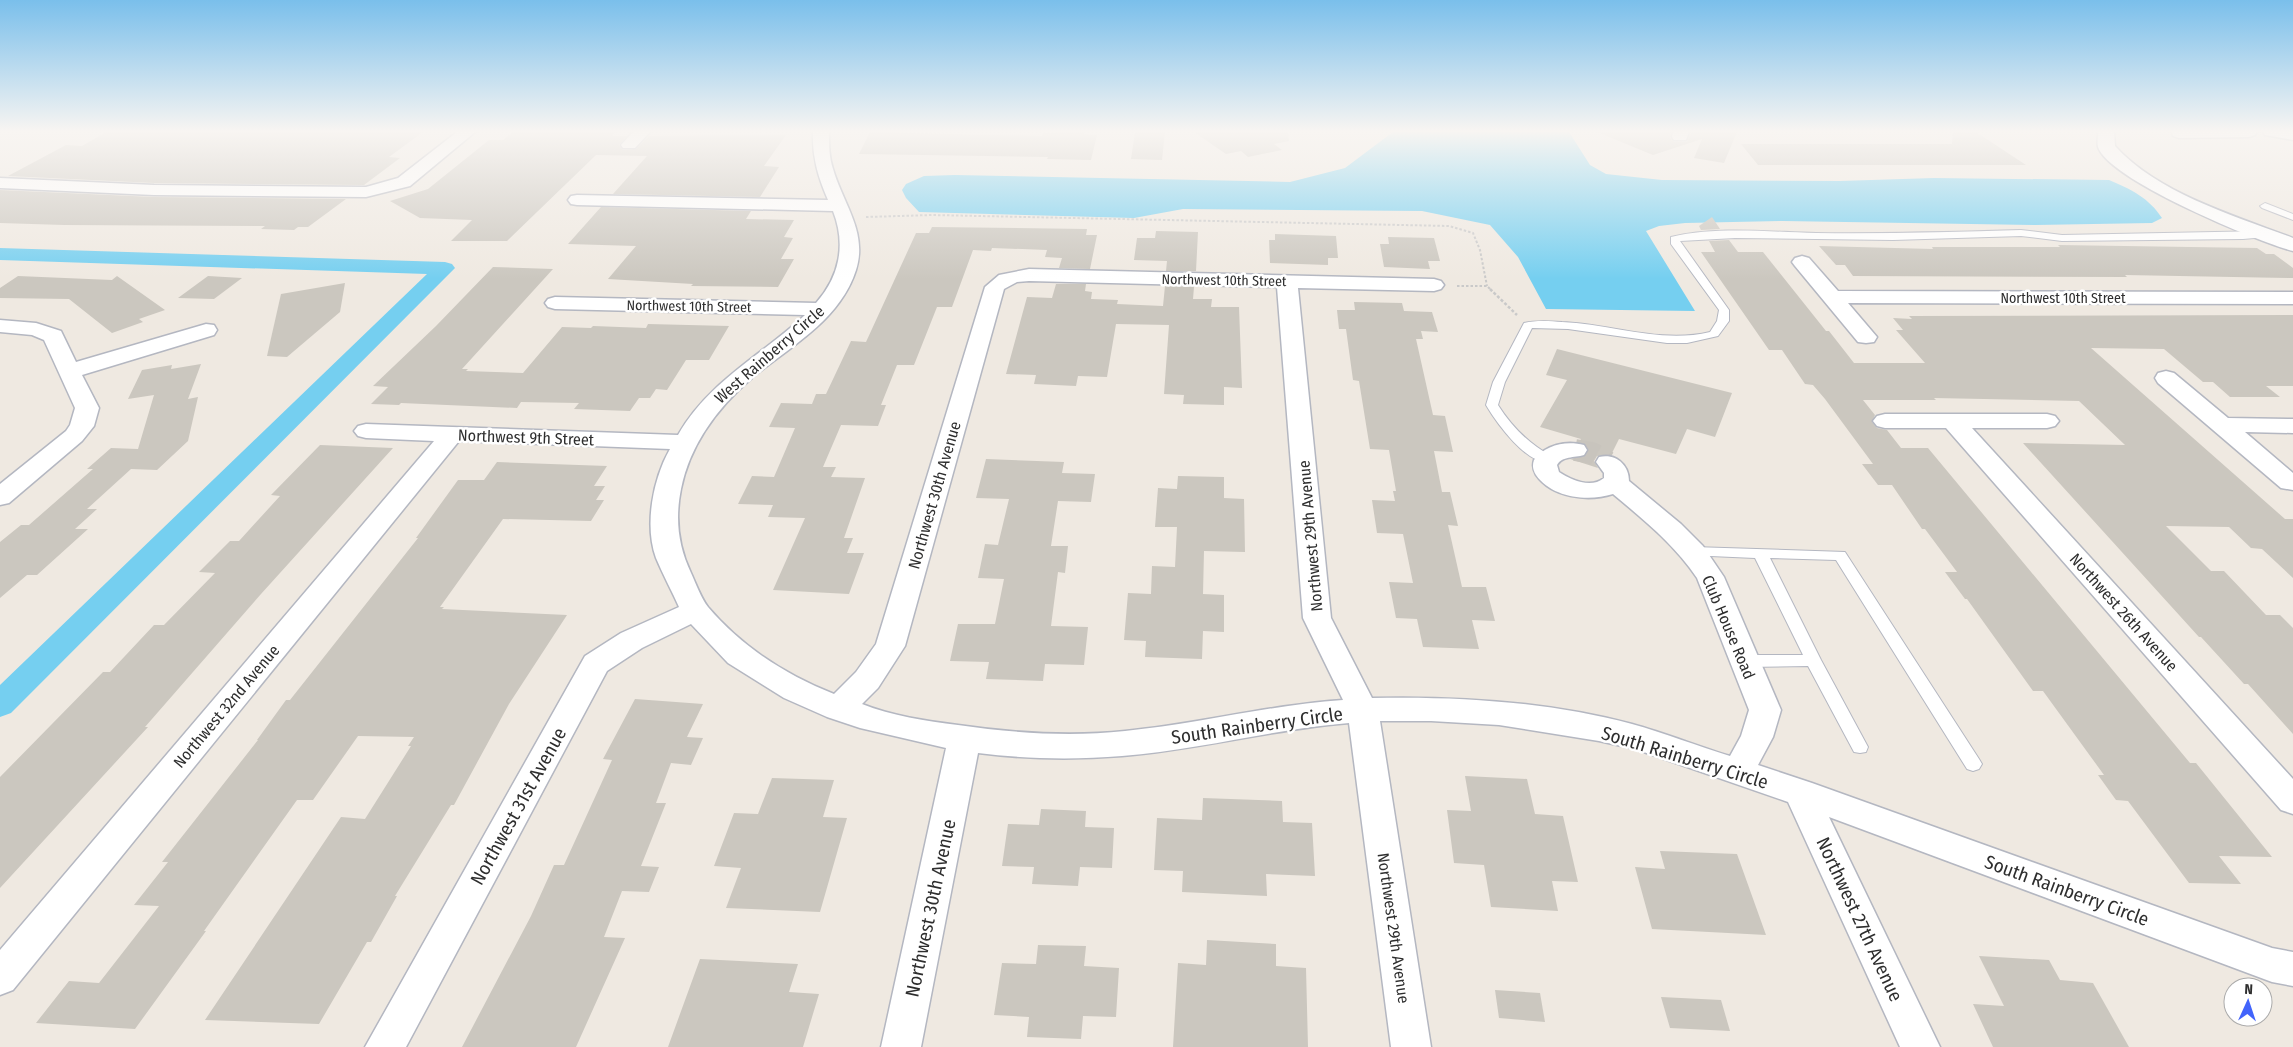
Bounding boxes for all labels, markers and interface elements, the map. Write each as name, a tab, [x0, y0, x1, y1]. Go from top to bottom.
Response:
street label: Northwest 10th Street	[1161, 271, 1287, 290]
street label: Northwest 10th Street	[2000, 290, 2126, 307]
street label: Northwest 10th Street	[626, 297, 752, 316]
street label: West Rainberry Circle	[711, 302, 828, 407]
street label: Northwest 30th Avenue	[904, 419, 965, 571]
street label: Northwest 9th Street	[458, 426, 595, 449]
street label: Northwest 29th Avenue	[1294, 459, 1327, 612]
street label: Northwest 26th Avenue	[2066, 549, 2182, 675]
street label: Club House Road	[1698, 572, 1759, 682]
street label: Northwest 32nd Avenue	[169, 641, 283, 772]
street label: South Rainberry Circle	[1170, 702, 1344, 749]
street label: South Rainberry Circle	[1599, 721, 1771, 794]
street label: Northwest 31st Avenue	[466, 724, 571, 889]
street label: Northwest 30th Avenue	[900, 817, 961, 999]
street label: Northwest 27th Avenue	[1811, 833, 1908, 1005]
street label: South Rainberry Circle	[1982, 850, 2152, 931]
street label: Northwest 29th Avenue	[1374, 852, 1413, 1005]
north arrow	[2223, 977, 2273, 1027]
text: N	[2244, 981, 2253, 998]

